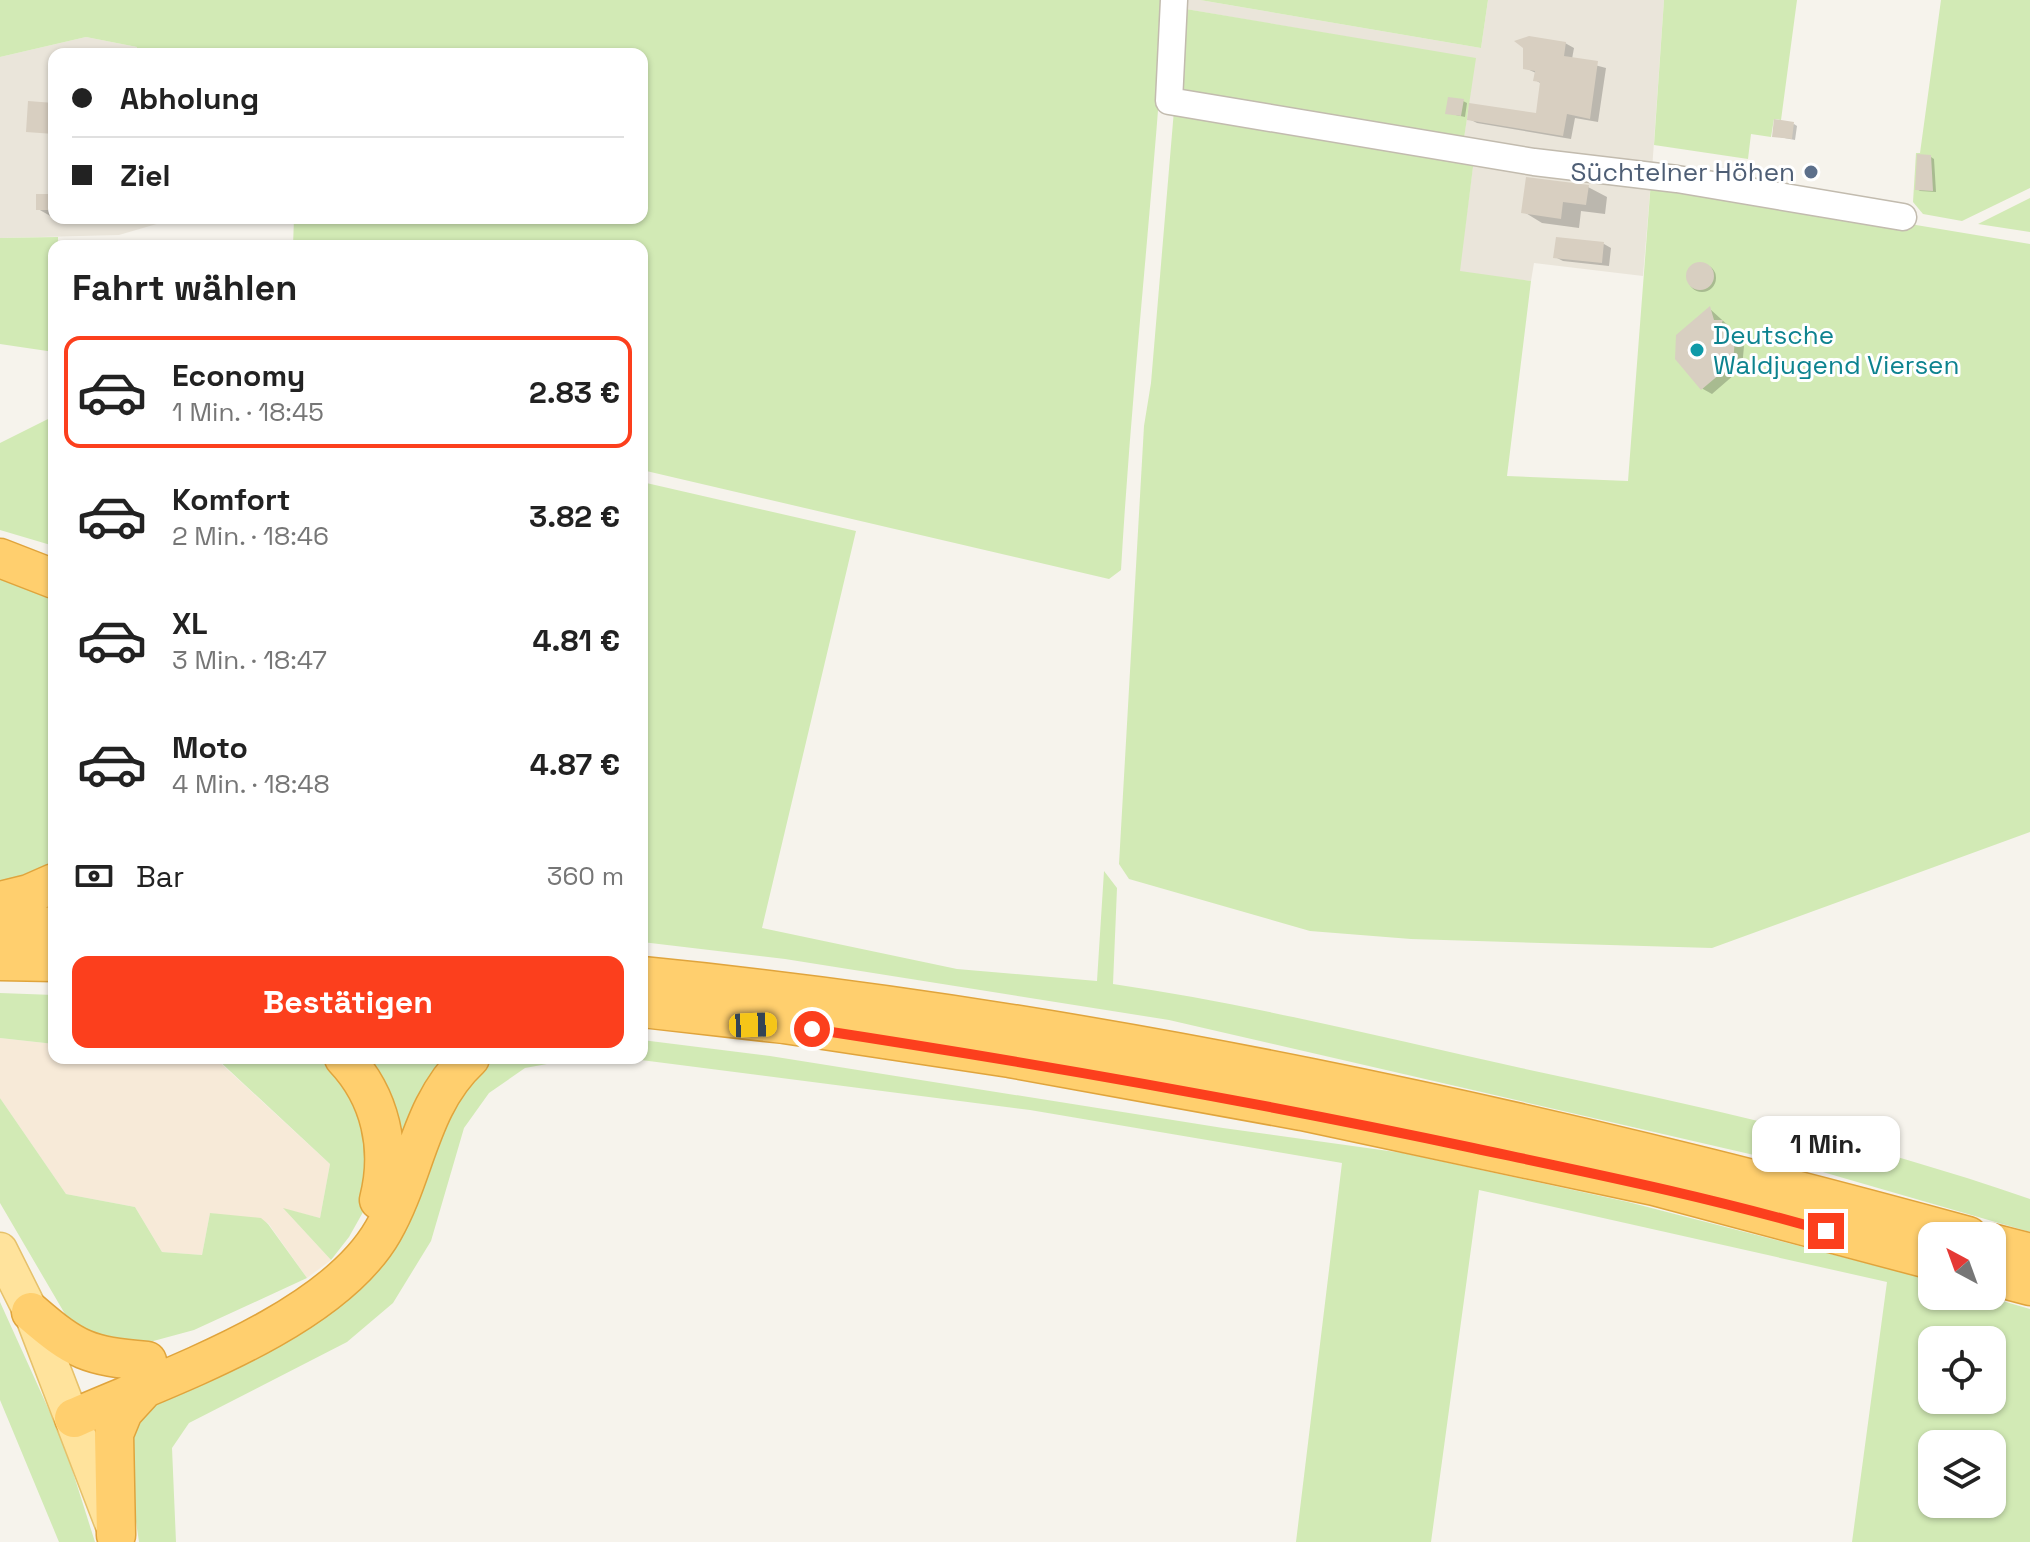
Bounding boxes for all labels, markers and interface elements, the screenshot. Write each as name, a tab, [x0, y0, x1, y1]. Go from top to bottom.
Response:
text: Abholung	[120, 79, 259, 118]
place label: Süchtelner Höhen	[1571, 155, 1795, 189]
text: Ziel	[120, 156, 171, 195]
marker: Süchtelner Höhen	[1802, 163, 1820, 181]
text: Fahrt wählen	[72, 265, 297, 311]
place label: Deutsche Waldjugend Viersen	[1713, 318, 1959, 382]
marker: Deutsche Waldjugend Viersen	[1688, 341, 1706, 359]
icon: car	[76, 356, 148, 428]
text: Economy	[172, 356, 305, 395]
text: 2.83 €	[529, 373, 620, 412]
text: 1 Min. · 18:45	[172, 395, 324, 429]
icon: car	[76, 480, 148, 552]
text: Komfort	[172, 480, 290, 519]
text: 3.82 €	[529, 497, 620, 536]
text: 2 Min. · 18:46	[172, 519, 329, 553]
icon: car	[76, 604, 148, 676]
text: XL	[172, 604, 208, 643]
text: 4.81 €	[532, 621, 620, 660]
text: 3 Min. · 18:47	[172, 643, 327, 677]
icon: car	[76, 728, 148, 800]
text: Moto	[172, 728, 248, 767]
text: 4.87 €	[530, 745, 620, 784]
text: 4 Min. · 18:48	[172, 767, 330, 801]
icon: cash	[72, 854, 116, 898]
text: Bar	[136, 857, 184, 896]
text: 360 m	[547, 859, 624, 893]
button: Bestätigen	[72, 956, 624, 1048]
route start	[794, 1011, 830, 1047]
car	[729, 1012, 777, 1038]
callout: 1 Min.	[1752, 1115, 1900, 1171]
text: 1 Min.	[1790, 1127, 1862, 1161]
route end	[1808, 1213, 1844, 1249]
north arrow	[1918, 1222, 2006, 1310]
map controls	[1918, 1222, 2006, 1518]
button: locate	[1918, 1326, 2006, 1414]
button: layers	[1918, 1430, 2006, 1518]

